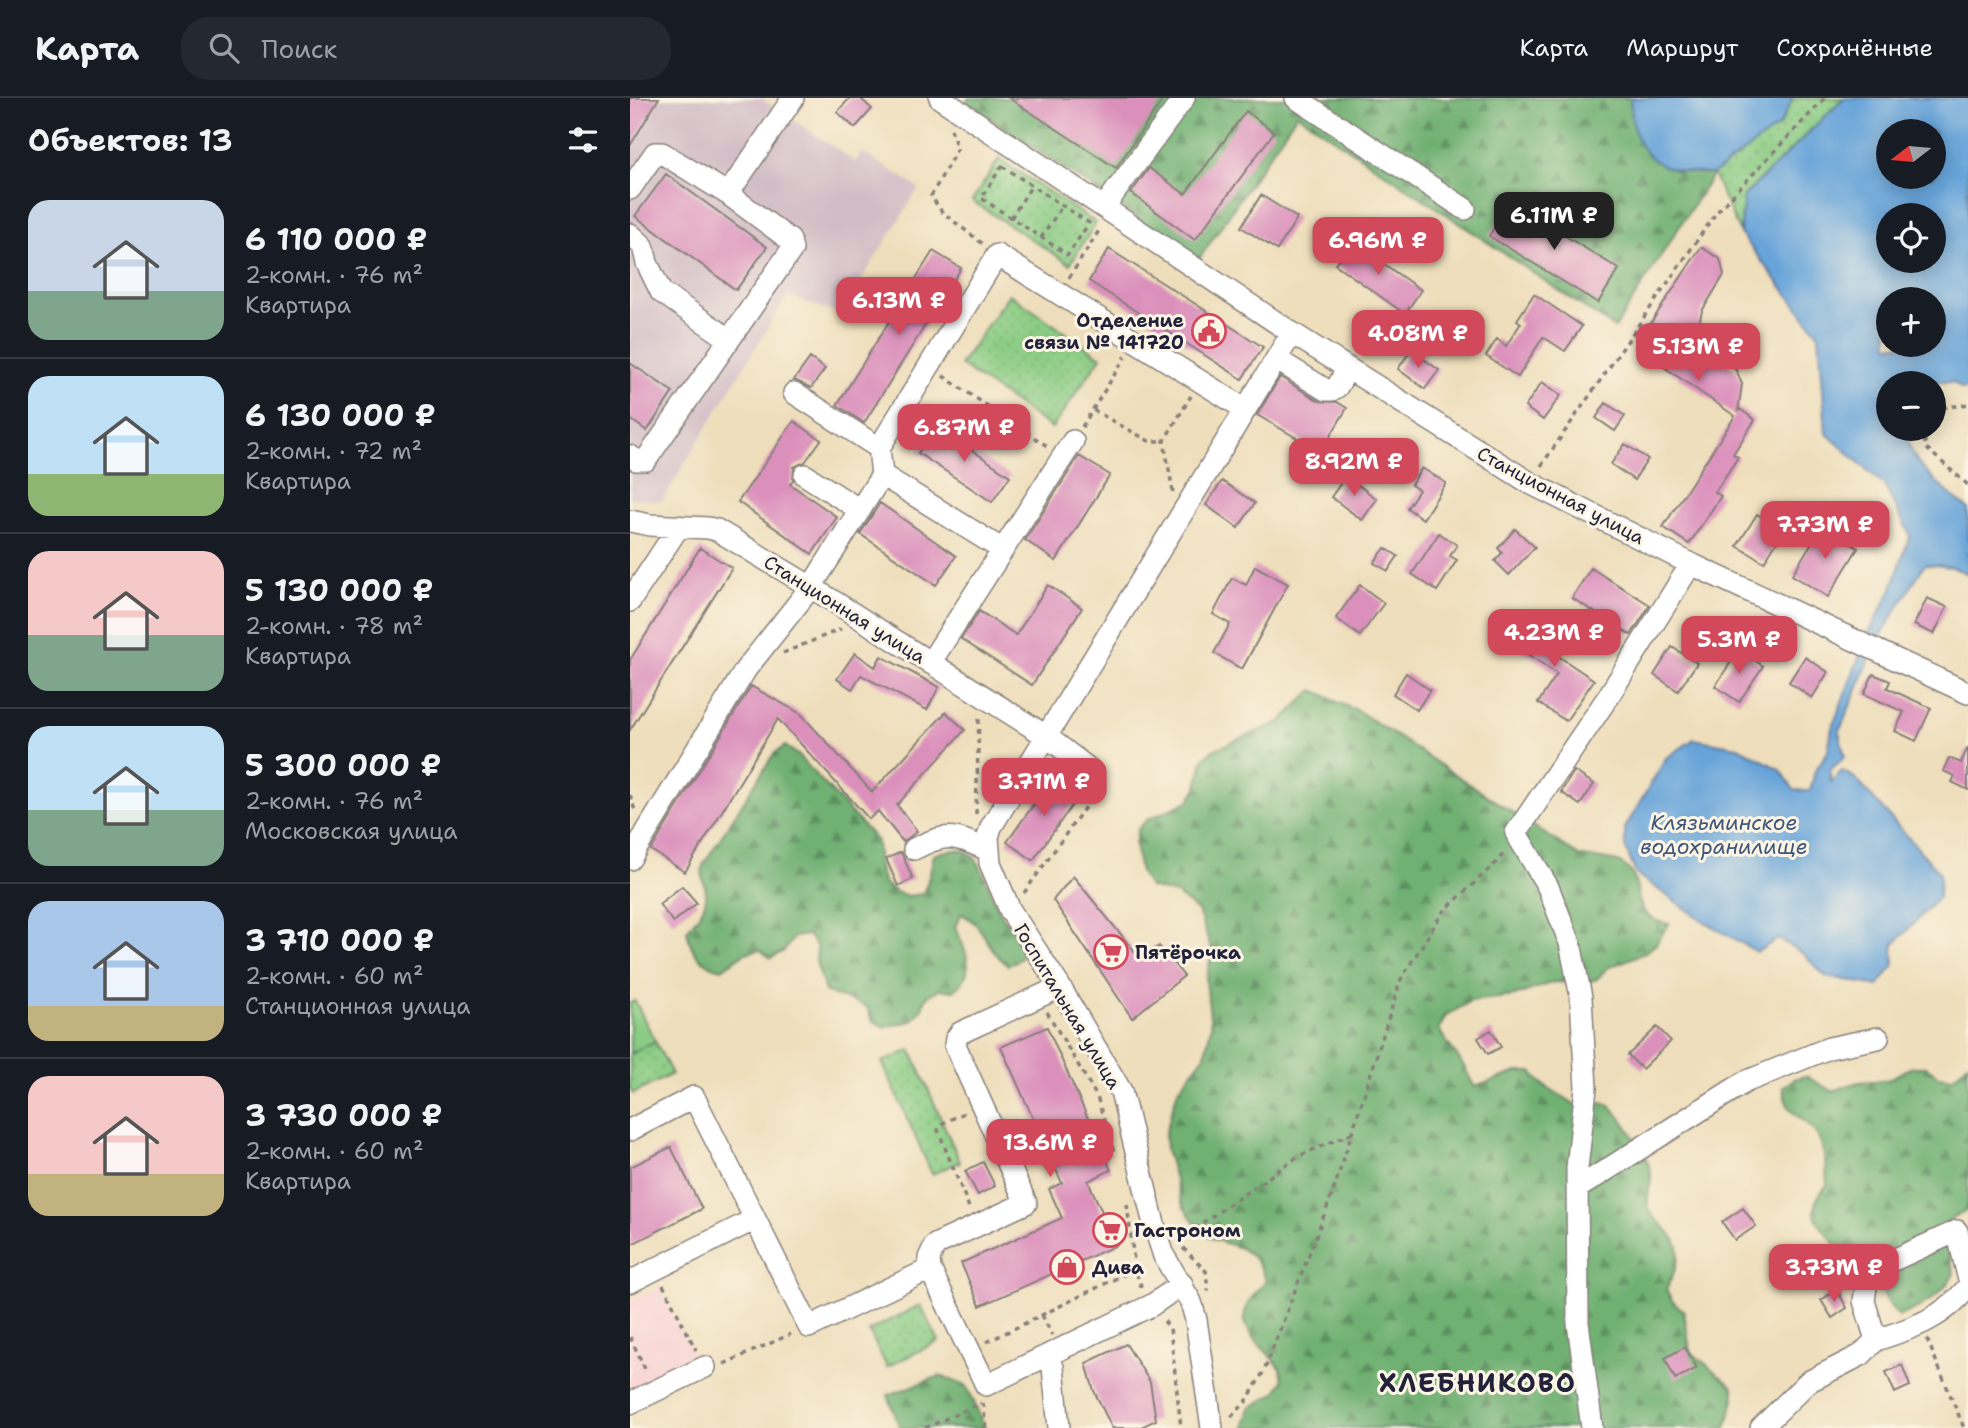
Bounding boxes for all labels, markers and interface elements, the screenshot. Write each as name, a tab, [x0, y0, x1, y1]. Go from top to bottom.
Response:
search box	[181, 17, 671, 80]
text: Карта	[35, 26, 139, 71]
icon: search	[205, 29, 243, 67]
text: Поиск	[261, 31, 337, 66]
text: Карта	[1520, 32, 1588, 64]
text: Маршрут	[1626, 32, 1738, 64]
text: Сохранённые	[1776, 32, 1933, 64]
north arrow	[1876, 119, 1946, 189]
map controls	[1876, 119, 1946, 441]
text: Объектов: 13	[28, 120, 233, 161]
icon: filters	[564, 121, 602, 159]
pin: 6.11M ₽	[1489, 192, 1619, 252]
text: 6.11M ₽	[1510, 200, 1598, 230]
button: locate	[1876, 203, 1946, 273]
pin: 6.96M ₽	[1313, 218, 1443, 277]
text: 6 110 000 ₽	[245, 219, 428, 260]
text: 6.96M ₽	[1329, 225, 1427, 255]
icon: home	[84, 228, 168, 312]
text: 2-комн. · 76 m²	[245, 260, 423, 290]
pin: 6.13M ₽	[834, 278, 964, 337]
text: 6.13M ₽	[852, 285, 946, 315]
button: +	[1876, 287, 1946, 357]
text: Квартира	[245, 290, 351, 320]
place label: Отделение связи № 141720	[1024, 308, 1184, 355]
pin: 4.08M ₽	[1353, 310, 1483, 370]
public building icon: Отделение связи № 141720	[1190, 312, 1228, 350]
text: 4.08M ₽	[1368, 318, 1468, 348]
pin: 5.13M ₽	[1633, 324, 1763, 383]
text: 5.13M ₽	[1652, 331, 1744, 361]
button: −	[1876, 371, 1946, 441]
text: 6 130 000 ₽	[245, 395, 436, 436]
icon: home	[84, 404, 168, 488]
pin: 6.87M ₽	[899, 404, 1029, 464]
text: 6.87M ₽	[913, 412, 1015, 442]
text: 2-комн. · 72 m²	[245, 436, 422, 466]
pin: 8.92M ₽	[1289, 438, 1419, 498]
street label: Станционная улица	[1473, 441, 1649, 550]
text: 8.92M ₽	[1305, 446, 1403, 476]
text: Квартира	[245, 466, 351, 496]
pin: 7.73M ₽	[1760, 502, 1890, 561]
text: 7.73M ₽	[1776, 509, 1874, 539]
street label: Станционная улица	[759, 549, 930, 669]
text: 5 130 000 ₽	[245, 570, 434, 611]
icon: home	[84, 579, 168, 663]
pin: 4.23M ₽	[1489, 610, 1619, 669]
text: 2-комн. · 78 m²	[245, 611, 423, 641]
pin: 5.3M ₽	[1682, 616, 1796, 676]
text: 4.23M ₽	[1504, 617, 1604, 647]
text: 5.3M ₽	[1697, 624, 1781, 654]
text: Квартира	[245, 641, 351, 671]
text: 5 300 000 ₽	[245, 745, 441, 786]
icon: home	[84, 754, 168, 838]
pin: 3.71M ₽	[979, 758, 1109, 818]
text: 3.71M ₽	[998, 766, 1090, 796]
text: 2-комн. · 76 m²	[245, 786, 423, 816]
water label: Клязьминское водохранилище	[1640, 809, 1808, 861]
text: Московская улица	[245, 816, 458, 846]
street label: Госпитальная улица	[1008, 919, 1127, 1094]
text: 3 710 000 ₽	[245, 920, 434, 961]
icon: home	[84, 929, 168, 1013]
supermarket icon: Пятёрочка	[1092, 933, 1130, 971]
place label: Пятёрочка	[1135, 940, 1241, 965]
text: 2-комн. · 60 m²	[245, 961, 423, 991]
text: Станционная улица	[245, 991, 471, 1021]
text: 3 730 000 ₽	[245, 1095, 442, 1136]
icon: home	[84, 1104, 168, 1188]
pin: 13.6M ₽	[985, 1119, 1115, 1179]
text: 13.6M ₽	[1002, 1127, 1098, 1157]
text: 2-комн. · 60 m²	[245, 1136, 423, 1166]
text: Квартира	[245, 1166, 351, 1196]
supermarket icon: Гастроном	[1091, 1211, 1129, 1249]
place label: Гастроном	[1134, 1218, 1241, 1243]
pin: 3.73M ₽	[1769, 1244, 1899, 1304]
shop icon: Дива	[1048, 1248, 1086, 1286]
text: 3.73M ₽	[1785, 1252, 1883, 1282]
place label: Дива	[1092, 1255, 1144, 1280]
district label: ХЛЕБНИКОВО	[1379, 1365, 1577, 1400]

